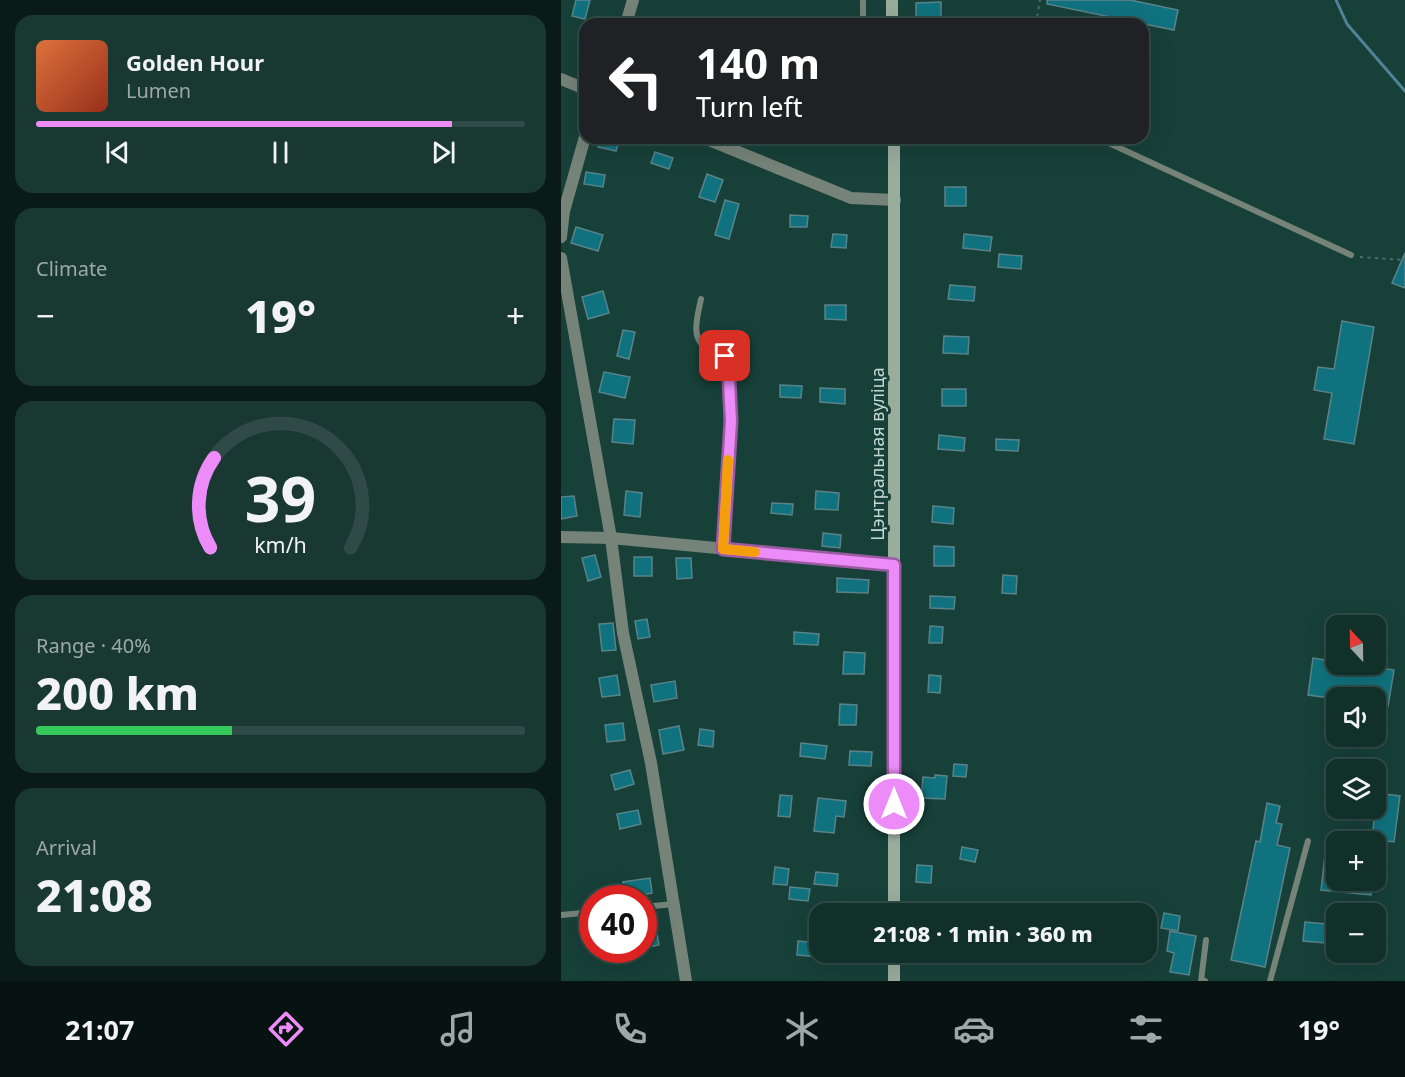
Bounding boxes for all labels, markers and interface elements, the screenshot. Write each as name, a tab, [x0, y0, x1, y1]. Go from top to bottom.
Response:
text: 140 m	[696, 34, 820, 91]
icon: left	[597, 42, 675, 120]
text: Golden Hour	[126, 47, 264, 77]
text: Lumen	[126, 77, 191, 104]
text: Turn left	[696, 88, 802, 125]
icon: previous	[101, 136, 134, 169]
icon: pause	[264, 136, 297, 169]
icon: next	[427, 136, 460, 169]
text: Climate	[36, 255, 107, 282]
text: 19°	[245, 285, 316, 346]
text: −	[36, 293, 55, 338]
text: +	[506, 293, 525, 338]
pin	[699, 330, 750, 381]
icon: arrive	[708, 339, 741, 372]
street label: Цэнтральная вуліца	[865, 367, 889, 541]
text: 39	[245, 455, 316, 540]
text: km/h	[254, 530, 307, 559]
north arrow	[1326, 615, 1386, 675]
map controls	[1326, 615, 1386, 963]
text: Range · 40%	[36, 632, 151, 659]
text: 200 km	[36, 662, 199, 723]
button: sound	[1326, 687, 1386, 747]
button: layers	[1326, 759, 1386, 819]
position arrow	[862, 772, 926, 836]
button: +	[1326, 831, 1386, 891]
text: Arrival	[36, 834, 97, 861]
text: 21:08	[36, 864, 153, 925]
speed limit sign: 40	[579, 885, 657, 963]
button: −	[1326, 903, 1386, 963]
text: 21:08 · 1 min · 360 m	[873, 918, 1093, 948]
icon: directions	[265, 1008, 307, 1050]
icon: music	[437, 1008, 479, 1050]
icon: phone	[609, 1008, 651, 1050]
icon: climate	[781, 1008, 823, 1050]
icon: car	[953, 1008, 995, 1050]
icon: filters	[1125, 1008, 1167, 1050]
text: 21:07	[65, 1011, 134, 1048]
text: 19°	[1298, 1011, 1340, 1048]

